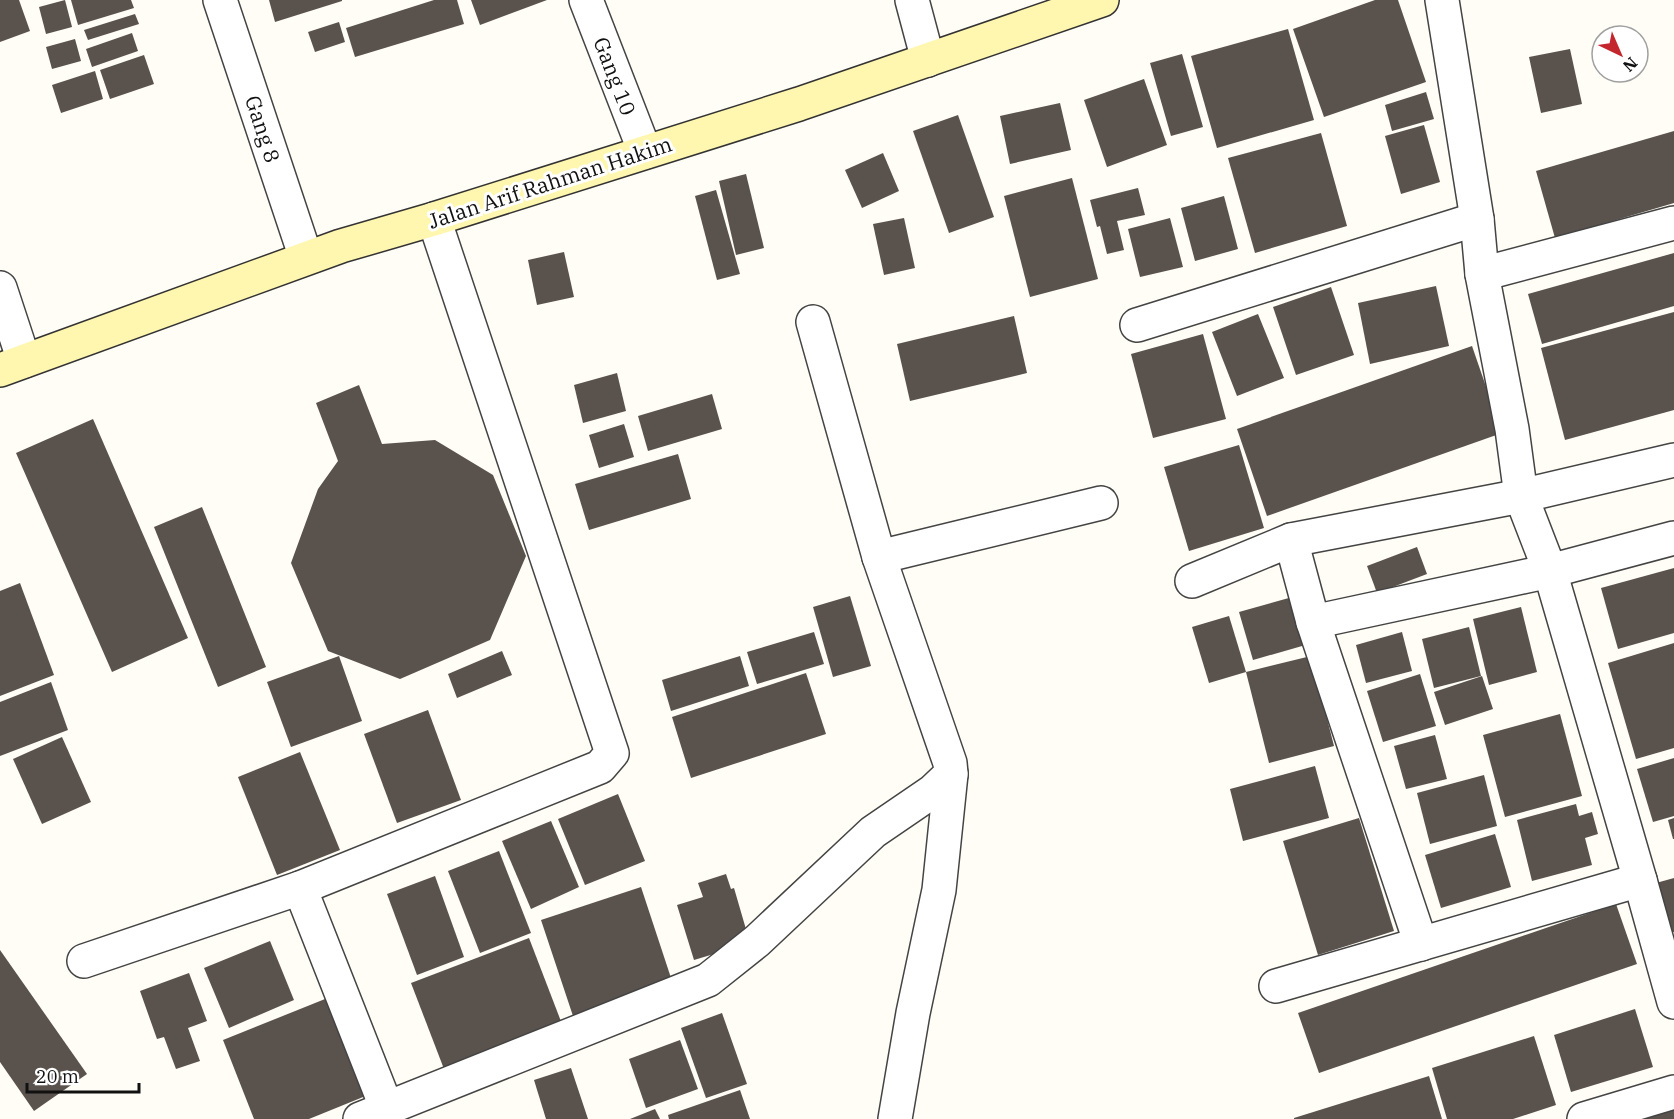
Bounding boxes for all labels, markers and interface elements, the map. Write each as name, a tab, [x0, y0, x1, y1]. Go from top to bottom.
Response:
north arrow	[1590, 24, 1650, 84]
street label: Gang 10	[587, 33, 643, 119]
text: N	[1619, 53, 1642, 76]
street label: Gang 8	[239, 92, 287, 166]
street label: Jalan Arif Rahman Hakim	[425, 129, 675, 235]
scale bar	[27, 1056, 140, 1094]
text: 20 m	[36, 1065, 79, 1088]

